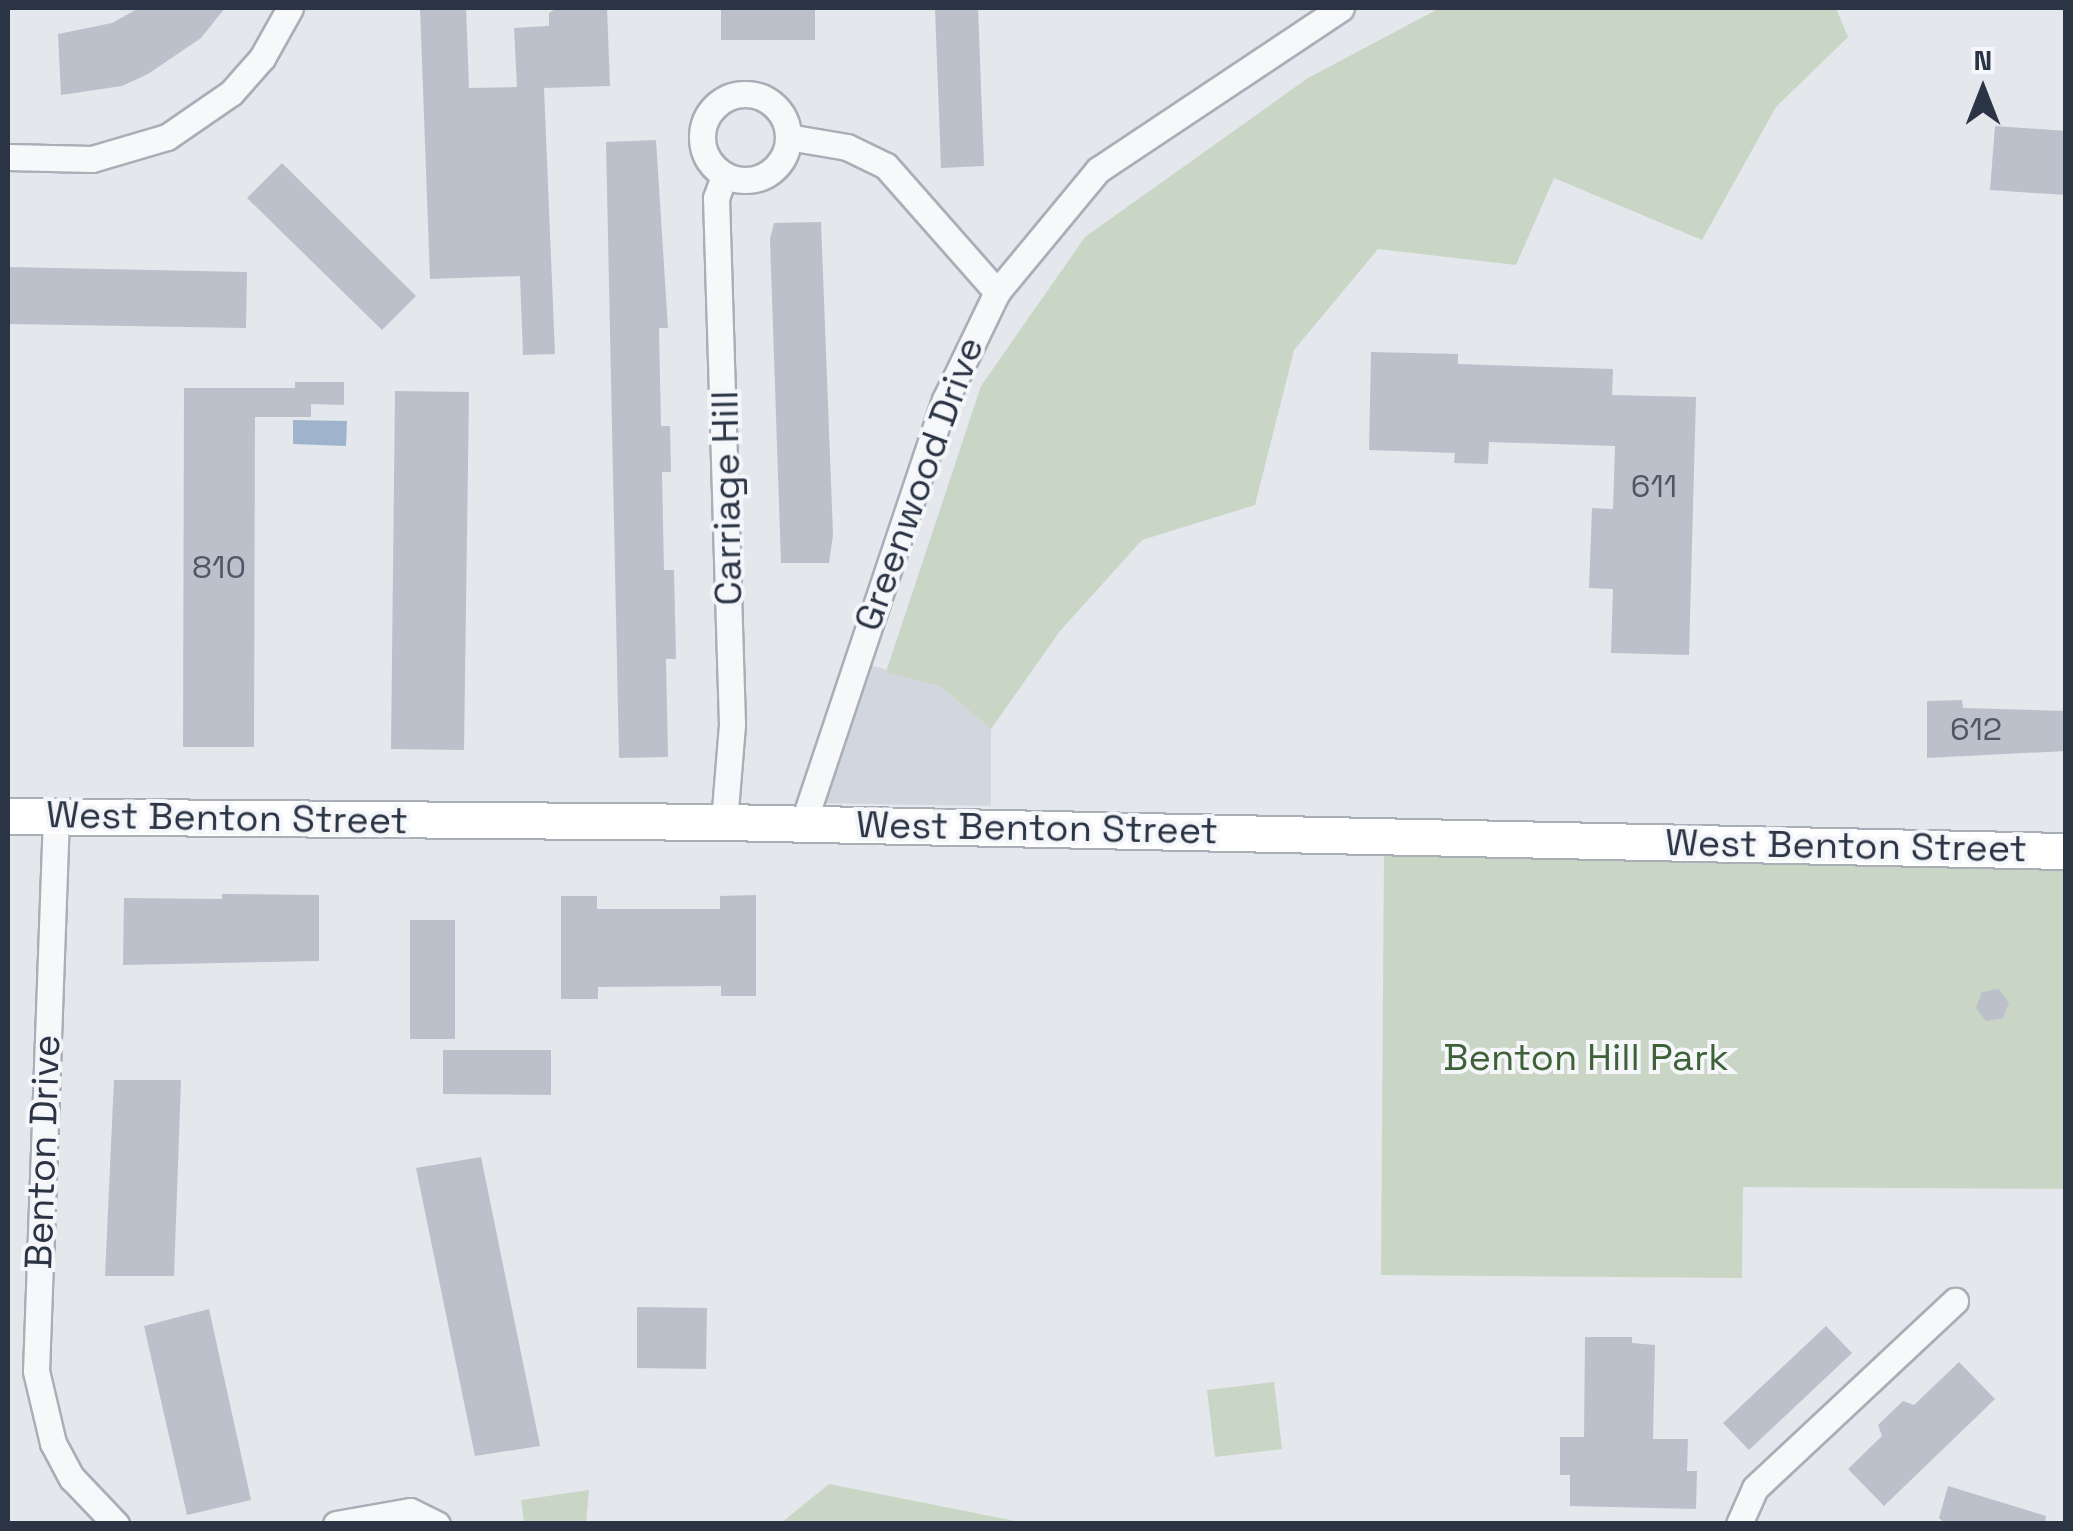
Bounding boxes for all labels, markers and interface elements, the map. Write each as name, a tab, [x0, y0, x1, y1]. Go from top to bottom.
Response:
north arrow	[1933, 40, 2033, 140]
text: N	[1974, 42, 1992, 78]
street label: Greenwood Drive	[845, 331, 993, 637]
street label: Carriage Hill	[702, 390, 752, 606]
house number: 611	[1631, 467, 1677, 505]
house number: 810	[192, 548, 246, 586]
house number: 612	[1950, 710, 2002, 748]
street label: West Benton Street	[46, 792, 408, 844]
street label: West Benton Street	[856, 802, 1218, 854]
street label: West Benton Street	[1665, 820, 2027, 872]
street label: Benton Drive	[16, 1034, 70, 1270]
park label: Benton Hill Park	[1443, 1035, 1729, 1081]

